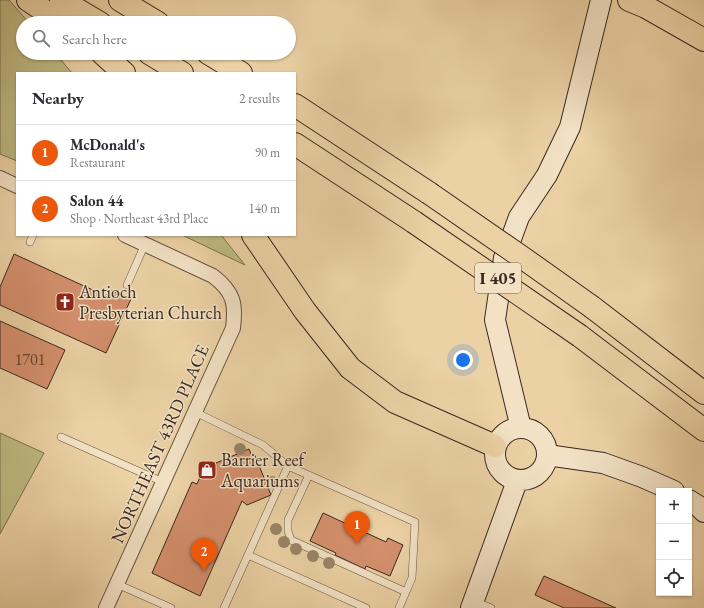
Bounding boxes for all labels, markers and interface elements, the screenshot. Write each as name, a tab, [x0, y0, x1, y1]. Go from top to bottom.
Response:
search box	[16, 16, 296, 60]
icon: search	[30, 27, 52, 49]
text: Search here	[62, 29, 127, 48]
text: Nearby	[32, 87, 84, 109]
text: 2 results	[239, 90, 280, 107]
text: McDonald's	[70, 135, 145, 154]
text: 1	[42, 144, 48, 161]
text: 90 m	[255, 144, 280, 161]
text: Restaurant	[70, 154, 125, 171]
text: Salon 44	[70, 191, 123, 210]
text: 2	[42, 200, 48, 217]
text: 140 m	[249, 200, 280, 217]
text: Shop · Northeast 43rd Place	[70, 210, 208, 227]
road number: I 405	[475, 263, 521, 293]
place label: Antioch Presbyterian Church	[78, 280, 222, 324]
church icon: Antioch Presbyterian Church	[54, 291, 76, 313]
street label: NORTHEAST 43RD PLACE	[105, 341, 214, 547]
house number: 1701	[15, 349, 45, 370]
your location	[453, 350, 473, 370]
place label: Barrier Reef Aquariums	[220, 448, 307, 492]
shop icon: Barrier Reef Aquariums	[196, 459, 218, 481]
map controls	[656, 488, 692, 596]
button: +	[656, 488, 692, 524]
pin: 1	[344, 511, 370, 544]
button: −	[656, 524, 692, 560]
pin: 2	[191, 538, 217, 571]
button: locate	[656, 560, 692, 596]

